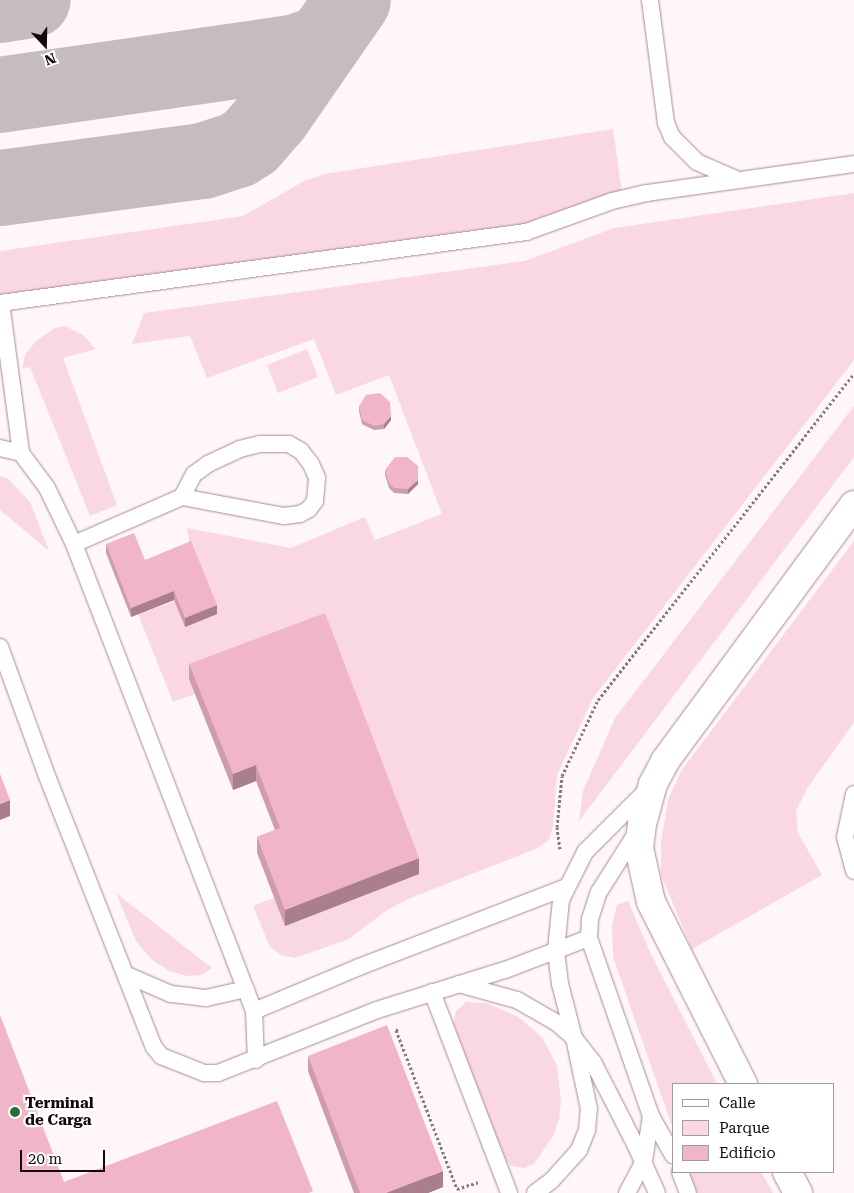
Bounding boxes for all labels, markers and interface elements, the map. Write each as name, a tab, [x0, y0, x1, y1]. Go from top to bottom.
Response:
north arrow	[20, 20, 70, 70]
text: N	[42, 50, 58, 68]
legend	[672, 1083, 834, 1173]
place label: Terminal de Carga	[25, 1094, 94, 1129]
text: Calle	[719, 1094, 755, 1112]
marker: Terminal de Carga	[9, 1106, 21, 1118]
text: Parque	[719, 1119, 770, 1137]
scale bar	[22, 1140, 108, 1172]
text: Edificio	[719, 1144, 776, 1162]
text: 20 m	[28, 1150, 62, 1168]

